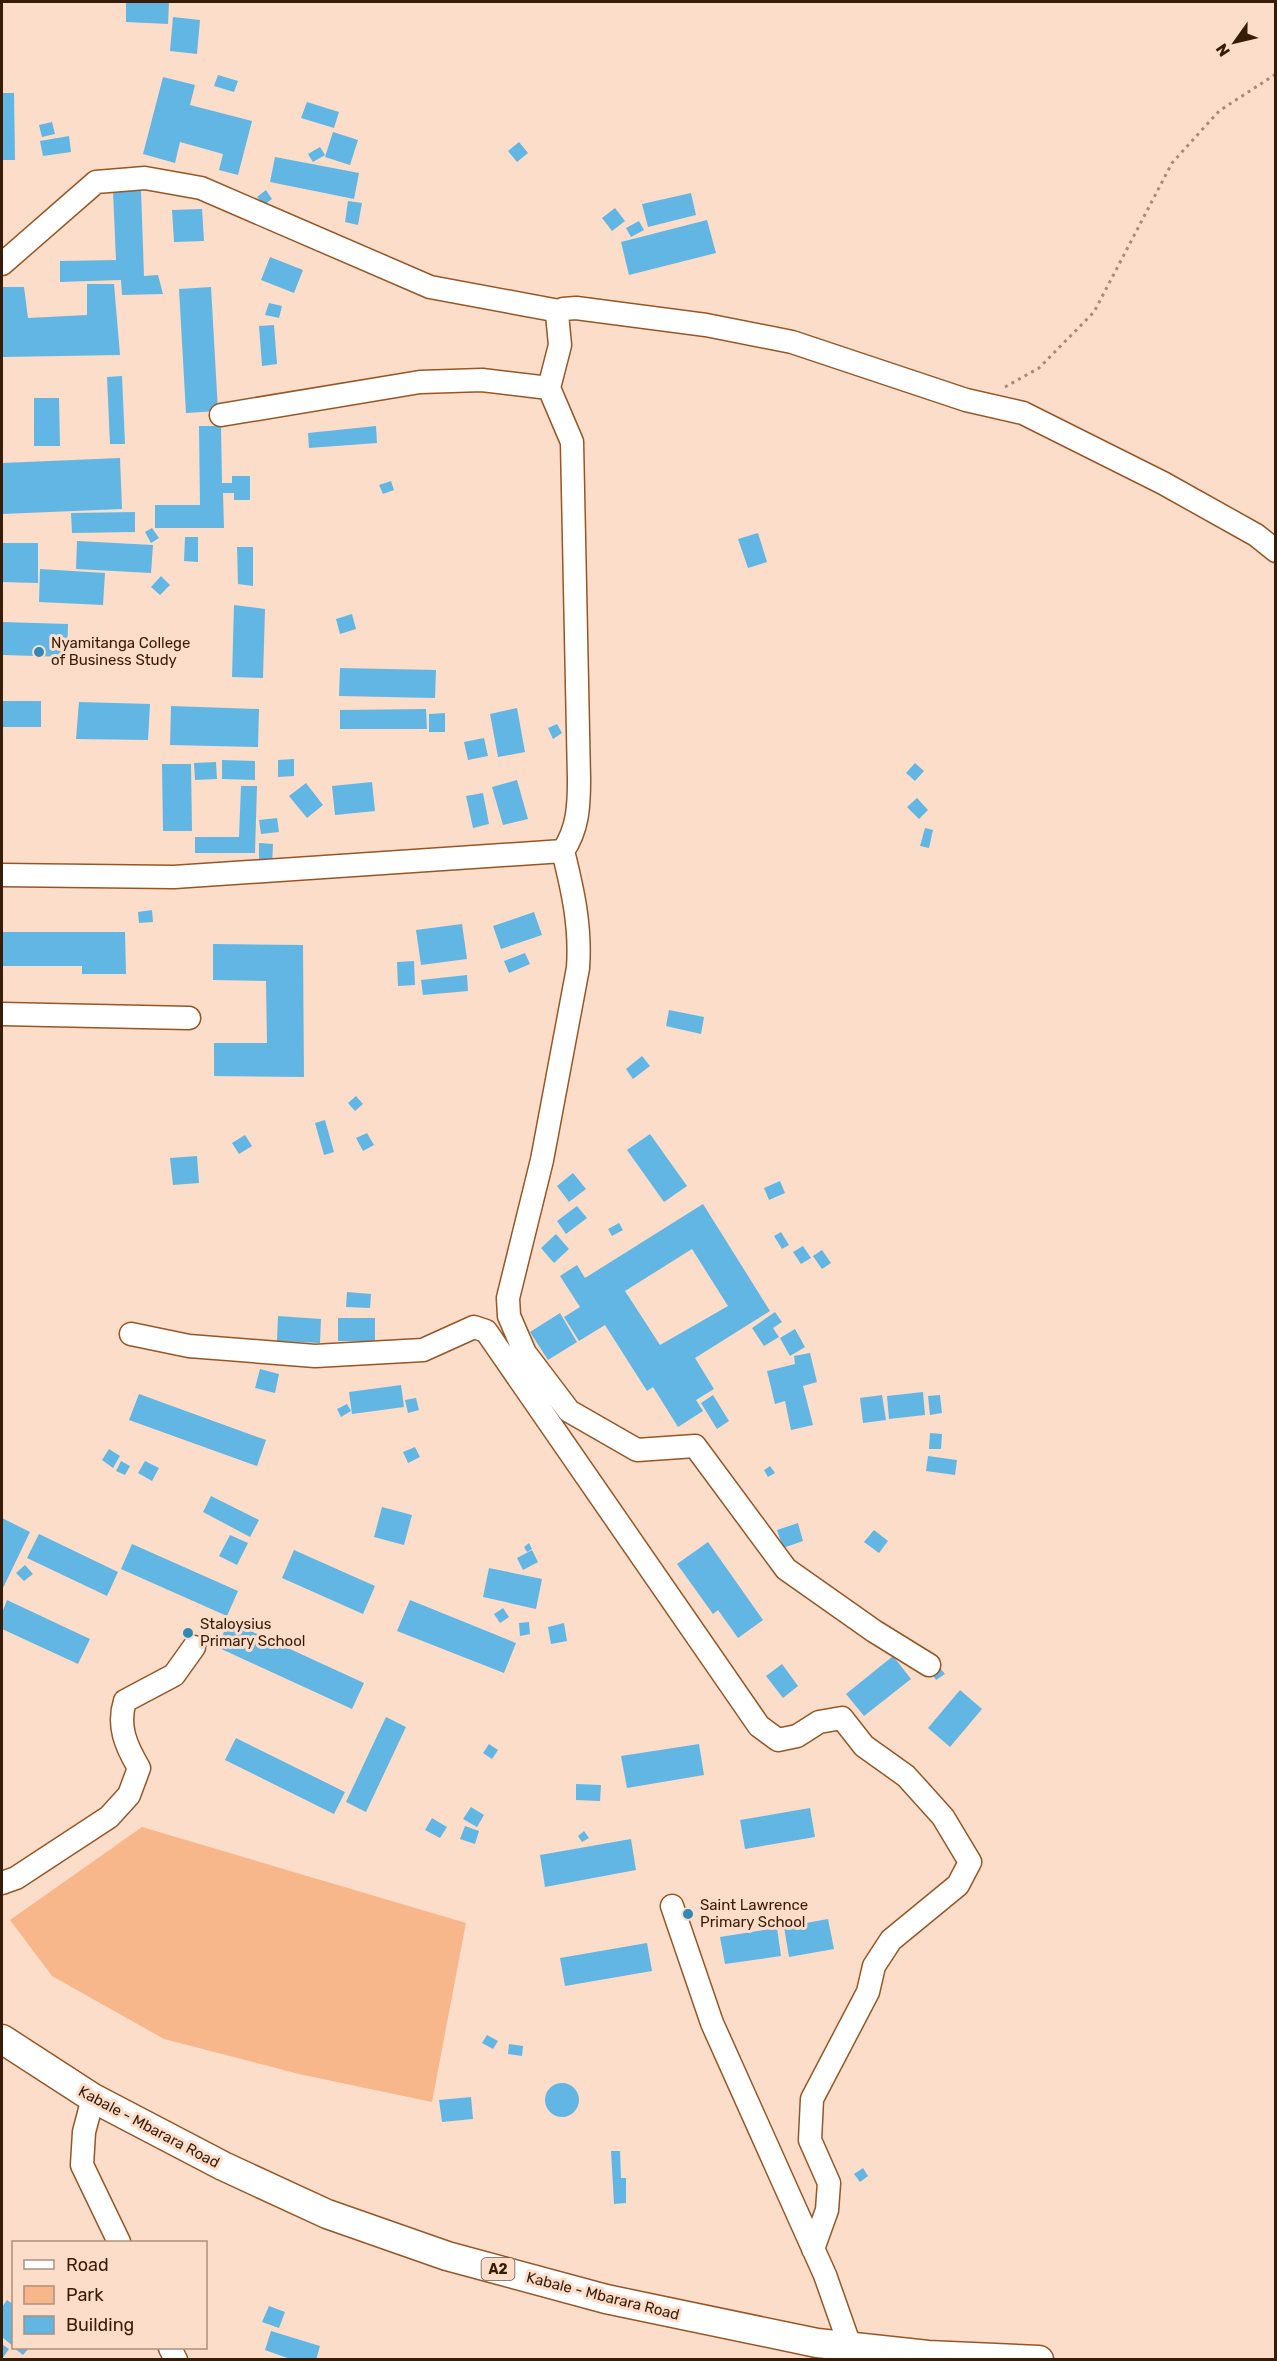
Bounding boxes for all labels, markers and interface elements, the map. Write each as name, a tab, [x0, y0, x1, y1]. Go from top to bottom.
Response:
north arrow	[1205, 12, 1265, 72]
text: N	[1212, 40, 1234, 60]
place label: Nyamitanga College of Business Study	[51, 634, 190, 669]
marker: Nyamitanga College of Business Study	[32, 645, 46, 659]
place label: Staloysius Primary School	[200, 1615, 305, 1650]
marker: Staloysius Primary School	[181, 1626, 195, 1640]
place label: Saint Lawrence Primary School	[700, 1896, 808, 1931]
marker: Saint Lawrence Primary School	[681, 1907, 695, 1921]
street label: Kabale - Mbarara Road	[75, 2082, 223, 2172]
legend	[12, 2241, 207, 2349]
text: Road	[66, 2254, 109, 2276]
road number: A2	[482, 2258, 514, 2280]
street label: Kabale - Mbarara Road	[525, 2268, 681, 2324]
text: Park	[66, 2284, 104, 2306]
text: Building	[66, 2314, 134, 2336]

